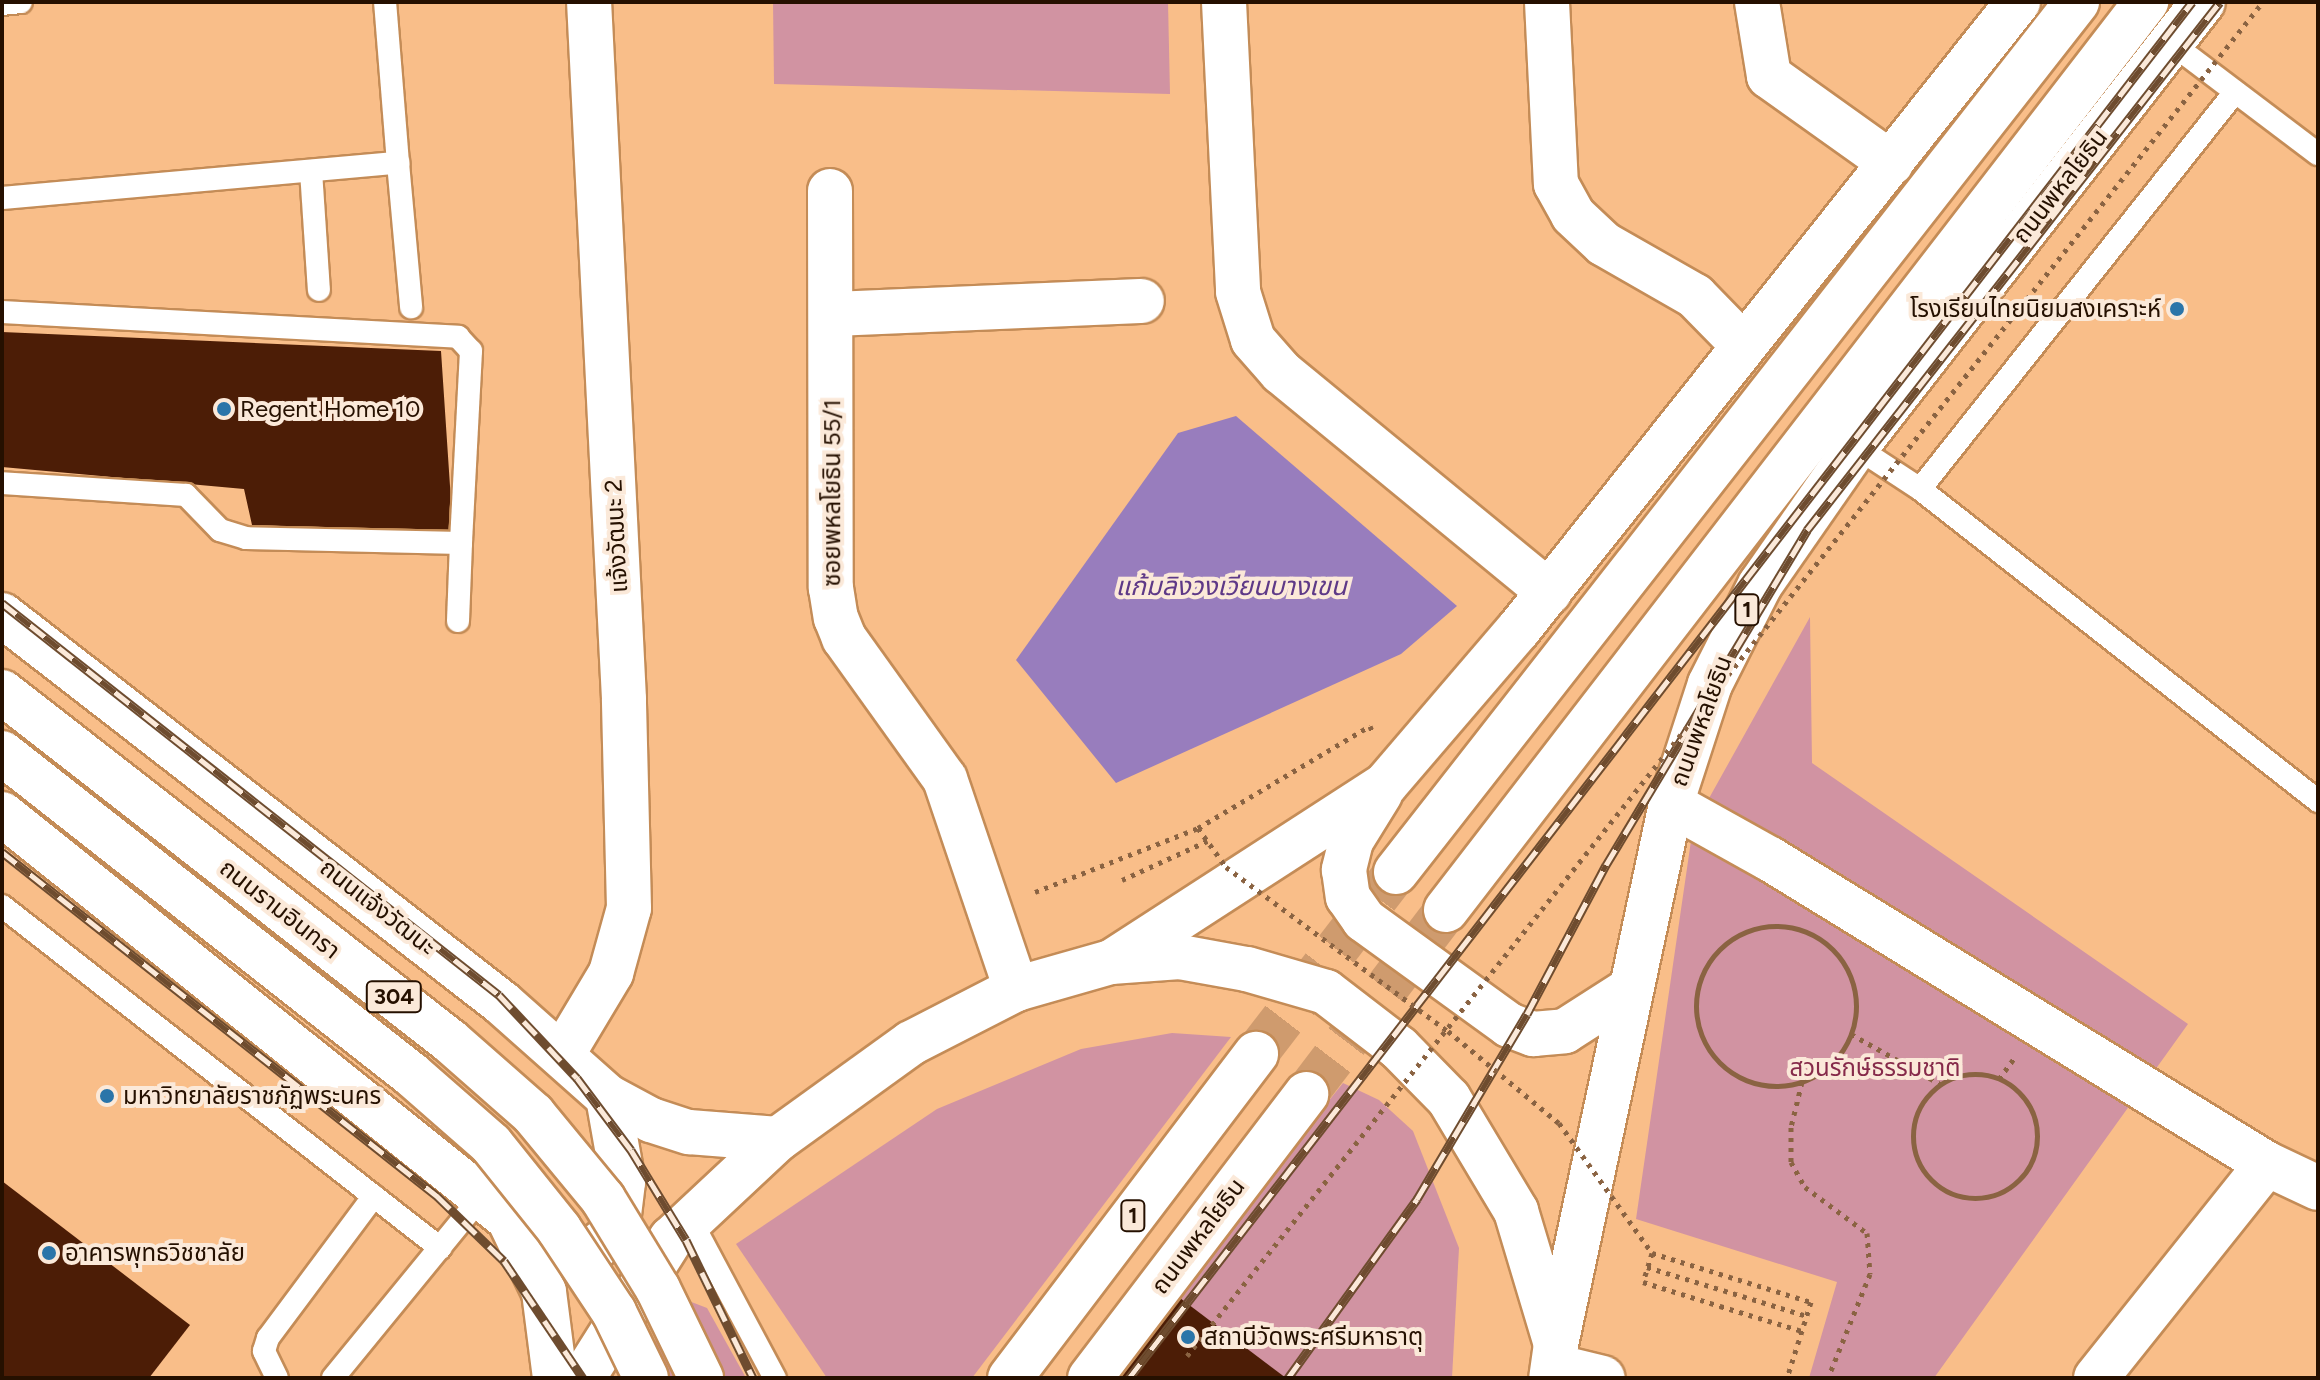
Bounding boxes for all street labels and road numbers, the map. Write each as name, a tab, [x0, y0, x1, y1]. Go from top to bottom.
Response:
street label: ถนนพหลโยธิน	[2006, 123, 2114, 249]
street label: ซอยพหลโยธิน 55/1	[818, 399, 846, 587]
street label: แจ้งวัฒนะ 2	[599, 478, 633, 594]
road number: 1	[1733, 592, 1761, 628]
street label: ถนนพหลโยธิน	[1664, 652, 1738, 790]
street label: ถนนรามอินทรา	[214, 853, 346, 965]
street label: ถนนแจ้งวัฒนะ	[314, 853, 442, 961]
road number: 304	[364, 979, 424, 1015]
street label: ถนนพหลโยธิน	[1145, 1173, 1251, 1299]
road number: 1	[1119, 1198, 1147, 1234]

